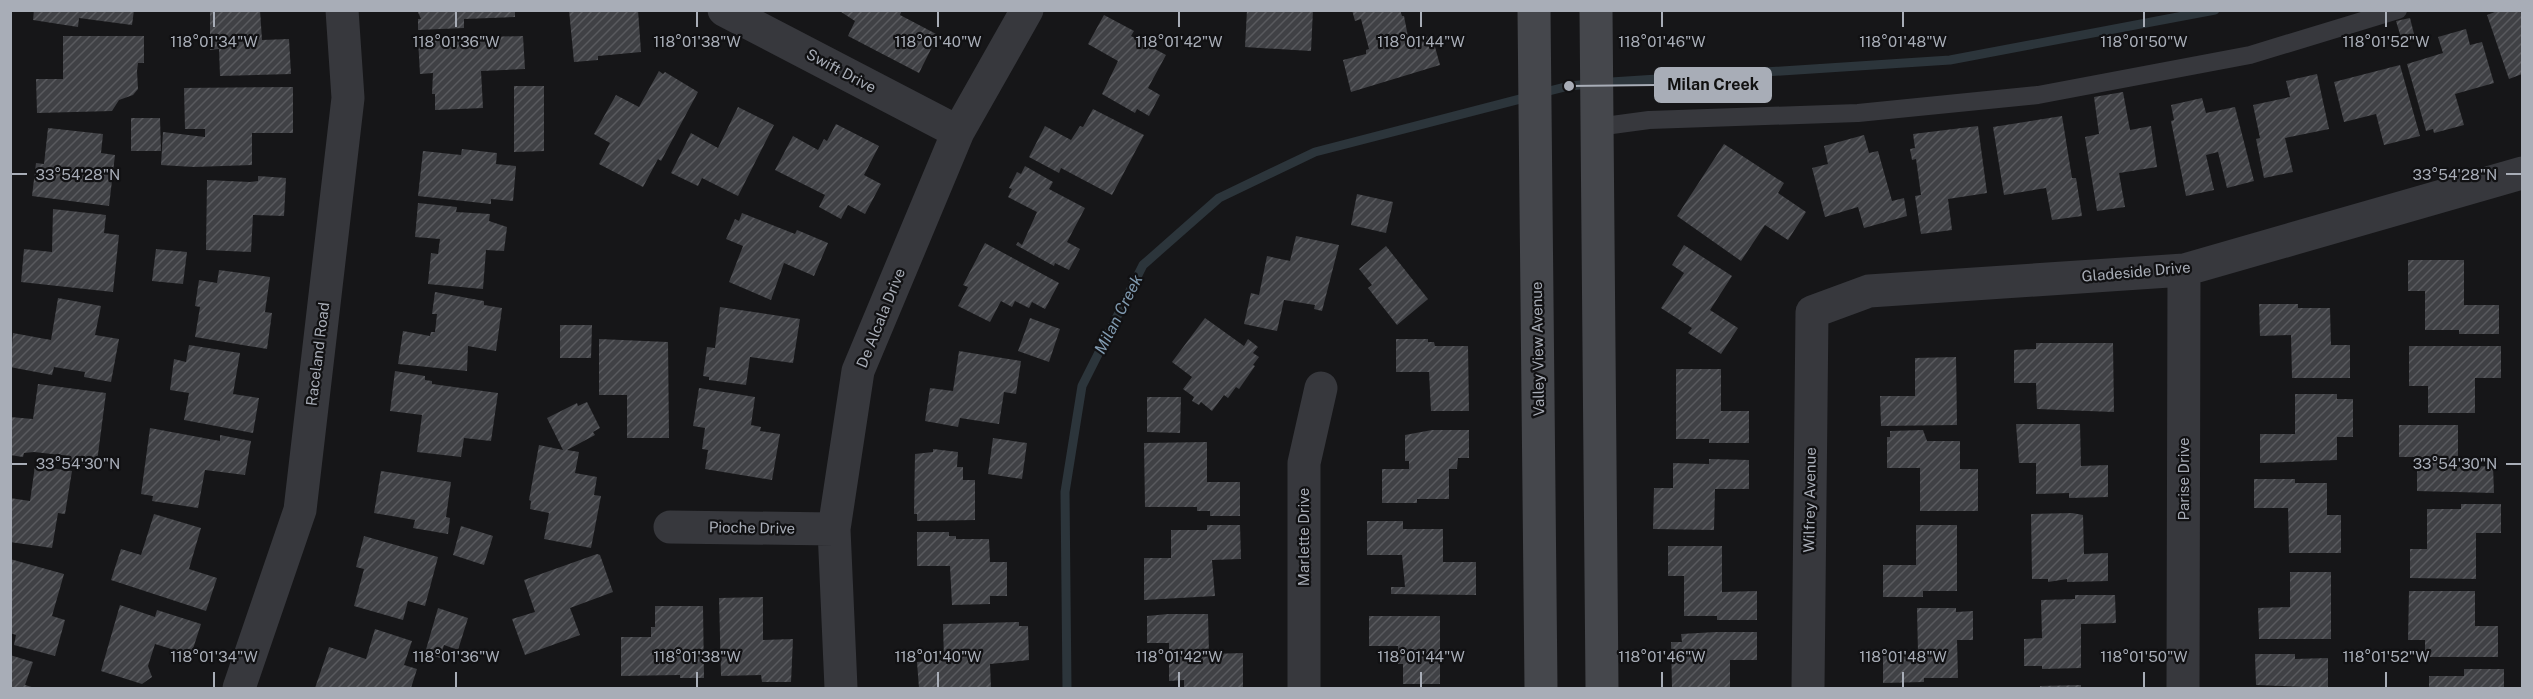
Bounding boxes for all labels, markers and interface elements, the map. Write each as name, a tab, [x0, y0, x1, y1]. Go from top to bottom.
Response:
text: 118°01'34"W	[170, 33, 258, 50]
text: 118°01'36"W	[412, 33, 500, 50]
text: 118°01'38"W	[653, 33, 741, 50]
text: 118°01'40"W	[894, 33, 982, 50]
text: 118°01'42"W	[1136, 33, 1222, 50]
text: 118°01'44"W	[1377, 33, 1465, 50]
text: 118°01'46"W	[1618, 33, 1706, 50]
text: 118°01'48"W	[1859, 33, 1947, 50]
text: 118°01'50"W	[2100, 33, 2188, 50]
text: 118°01'52"W	[2342, 33, 2430, 50]
street label: Swift Drive	[804, 45, 879, 96]
callout: Milan Creek	[1655, 68, 1771, 102]
text: Milan Creek	[1667, 75, 1759, 94]
text: 33°54'28"N	[36, 166, 120, 183]
text: 33°54'28"N	[2413, 166, 2497, 183]
street label: Gladeside Drive	[2081, 258, 2191, 285]
street label: De Alcala Drive	[853, 266, 908, 370]
water label: Milan Creek	[1090, 271, 1147, 357]
street label: Valley View Avenue	[1528, 281, 1547, 417]
street label: Raceland Road	[303, 301, 332, 407]
street label: Parise Drive	[2175, 438, 2192, 520]
street label: Wilfrey Avenue	[1800, 447, 1819, 553]
text: 33°54'30"N	[36, 455, 120, 472]
text: 33°54'30"N	[2413, 455, 2497, 472]
street label: Marlette Drive	[1295, 488, 1312, 586]
street label: Pioche Drive	[709, 518, 795, 537]
text: 118°01'34"W	[170, 648, 258, 665]
text: 118°01'36"W	[412, 648, 500, 665]
text: 118°01'38"W	[653, 648, 741, 665]
text: 118°01'40"W	[894, 648, 982, 665]
text: 118°01'42"W	[1136, 648, 1222, 665]
text: 118°01'44"W	[1377, 648, 1465, 665]
text: 118°01'46"W	[1618, 648, 1706, 665]
text: 118°01'48"W	[1859, 648, 1947, 665]
text: 118°01'50"W	[2100, 648, 2188, 665]
text: 118°01'52"W	[2342, 648, 2430, 665]

